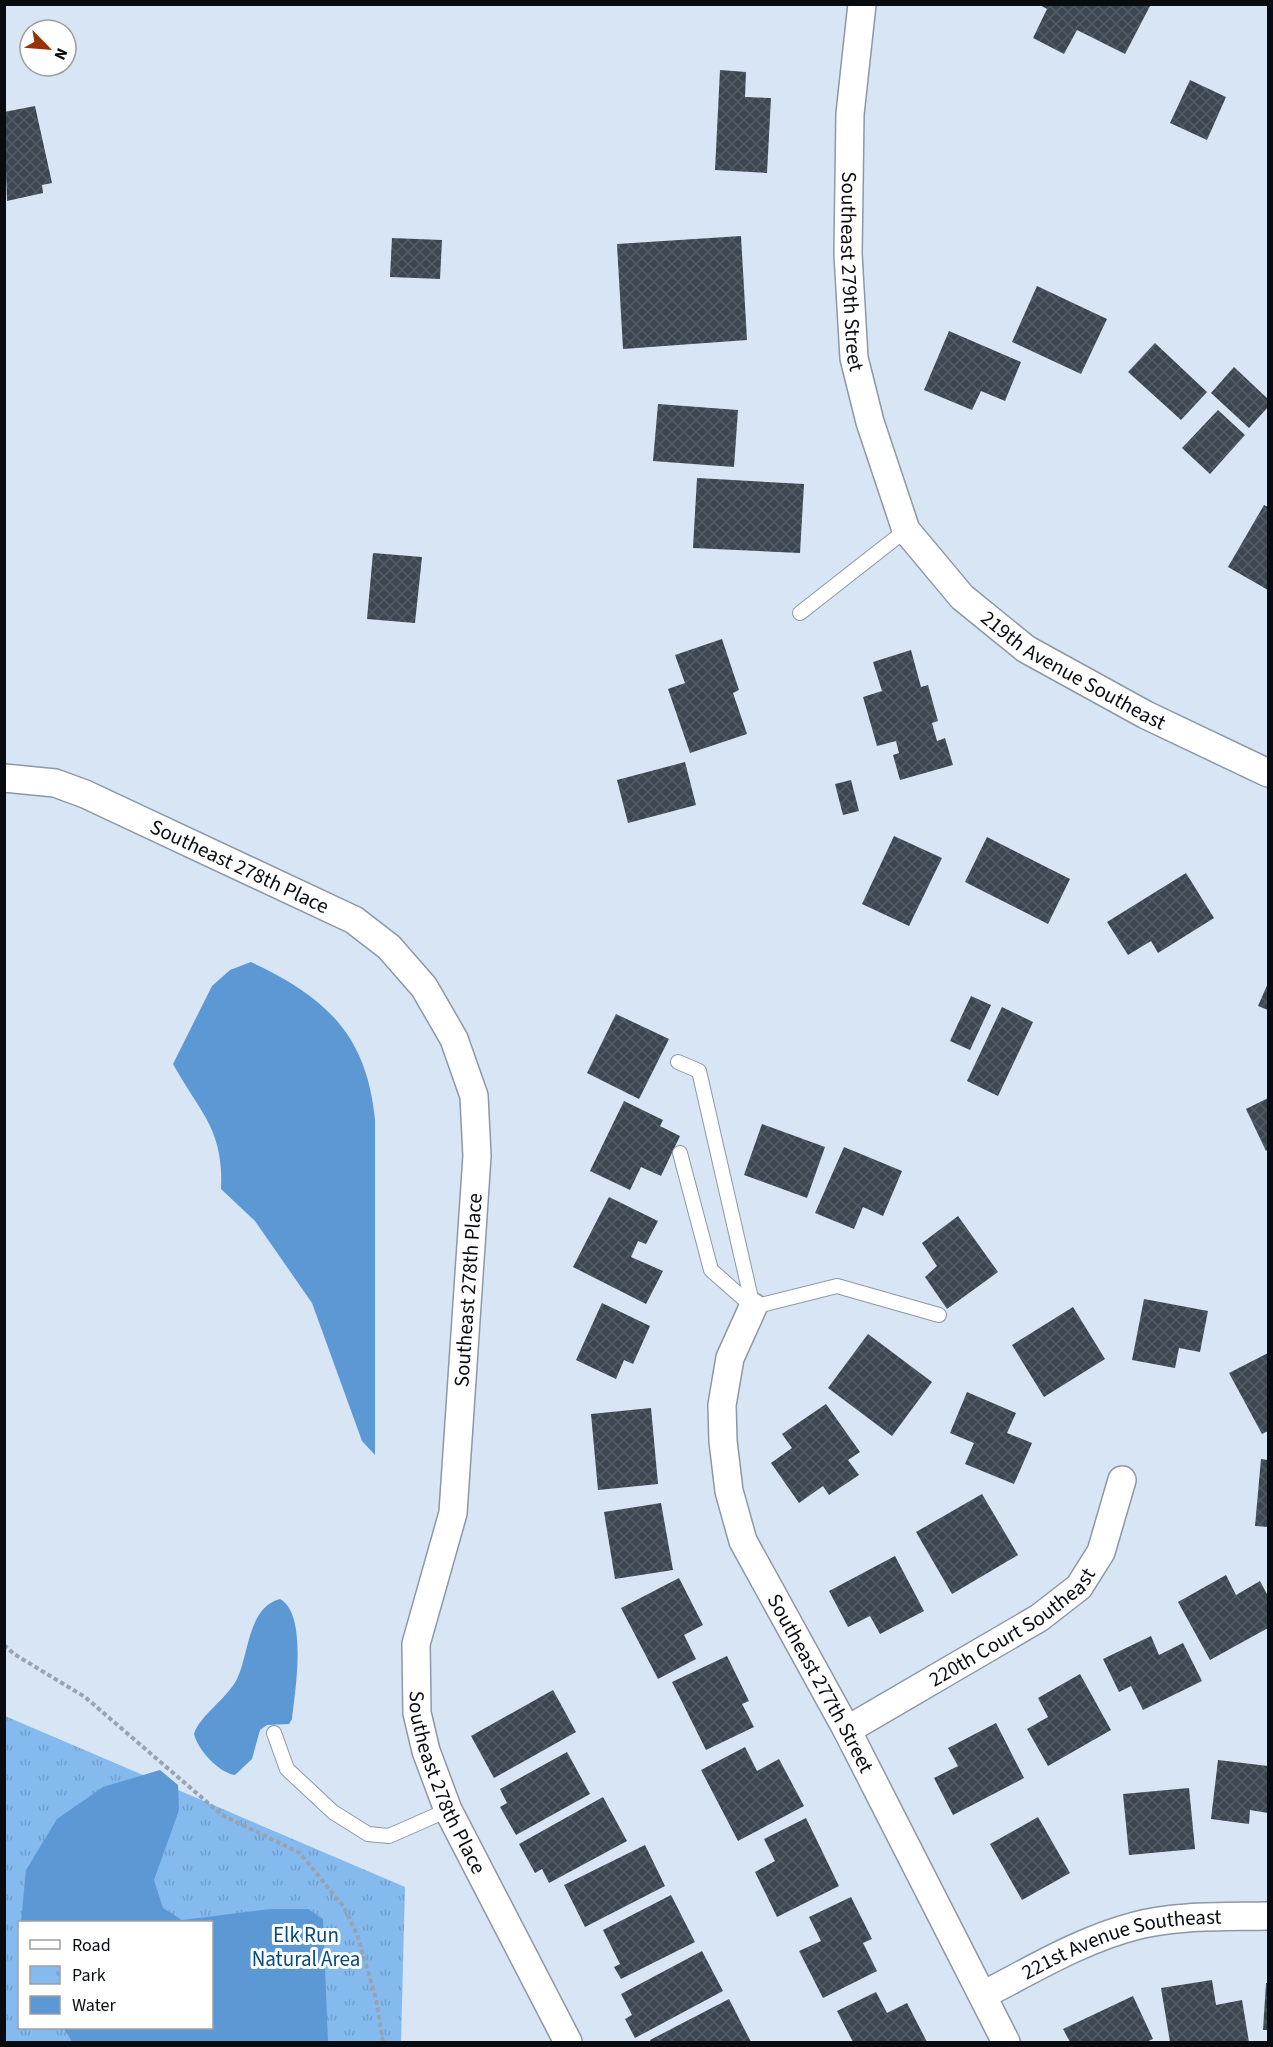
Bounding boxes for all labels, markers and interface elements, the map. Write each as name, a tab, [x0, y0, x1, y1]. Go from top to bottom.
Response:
north arrow	[18, 18, 78, 78]
text: N	[48, 44, 73, 63]
street label: Southeast 279th Street	[833, 171, 872, 374]
street label: 219th Avenue Southeast	[974, 603, 1171, 737]
street label: Southeast 278th Place	[145, 812, 334, 921]
street label: Southeast 278th Place	[446, 1192, 490, 1388]
street label: 220th Court Southeast	[923, 1562, 1102, 1694]
street label: Southeast 277th Street	[760, 1588, 881, 1778]
street label: Southeast 278th Place	[402, 1690, 494, 1879]
street label: 221st Avenue Southeast	[1016, 1902, 1222, 1987]
park label: Elk Run Natural Area	[252, 1920, 360, 1974]
legend	[18, 1921, 213, 2029]
text: Road	[72, 1933, 111, 1958]
text: Park	[72, 1963, 106, 1988]
text: Water	[72, 1993, 116, 2018]

